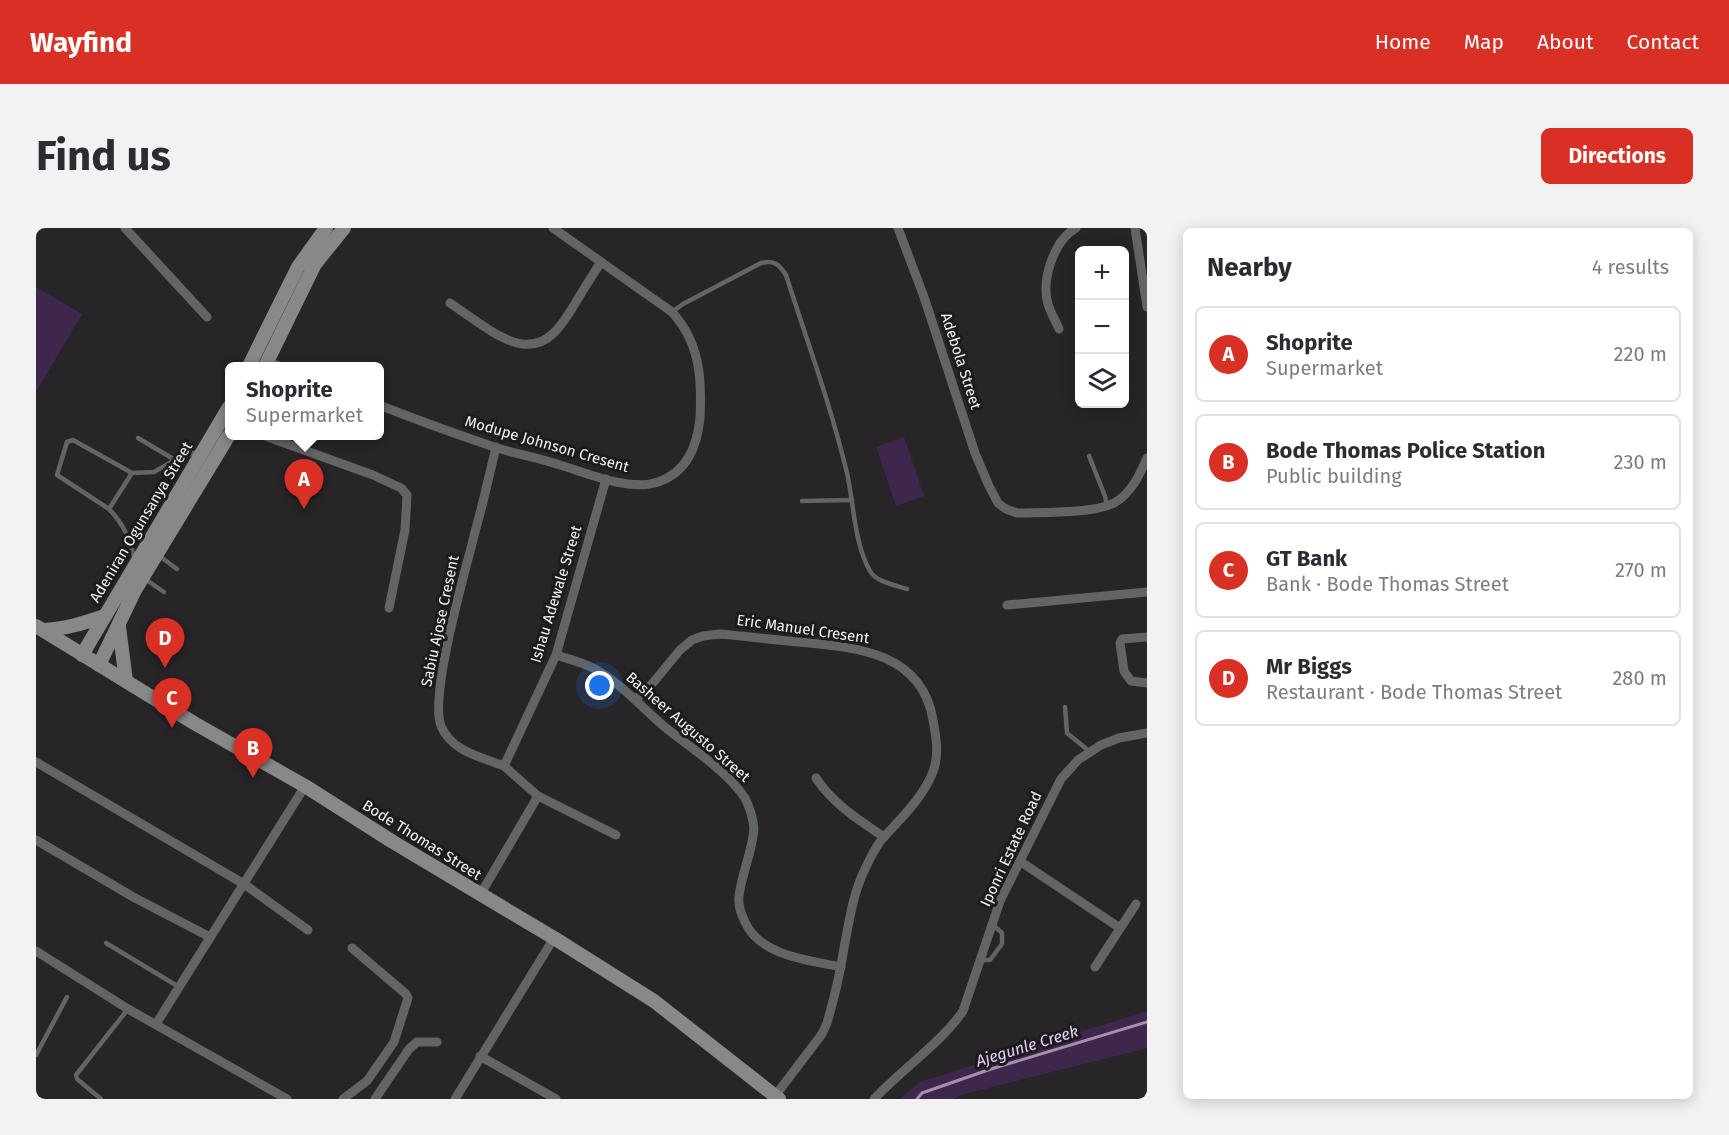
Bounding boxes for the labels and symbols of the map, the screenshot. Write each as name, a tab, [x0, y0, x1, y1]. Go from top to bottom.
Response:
street label: Adebola Street	[937, 310, 985, 412]
street label: Modupe Johnson Cresent	[463, 412, 632, 476]
street label: Adeniran Ogunsanya Street	[86, 438, 196, 606]
pin: A	[284, 460, 324, 509]
street label: Ishau Adewale Street	[527, 523, 586, 665]
street label: Sabiu Ajose Cresent	[417, 553, 463, 688]
street label: Eric Manuel Cresent	[735, 611, 871, 647]
pin: D	[146, 618, 184, 668]
street label: Basheer Augusto Street	[622, 668, 754, 786]
your location	[585, 671, 614, 700]
pin: C	[152, 678, 192, 728]
pin: B	[234, 728, 272, 778]
street label: Iponri Estate Road	[976, 788, 1046, 910]
street label: Bode Thomas Street	[359, 796, 485, 884]
water label: Ajegunle Creek	[973, 1021, 1081, 1071]

